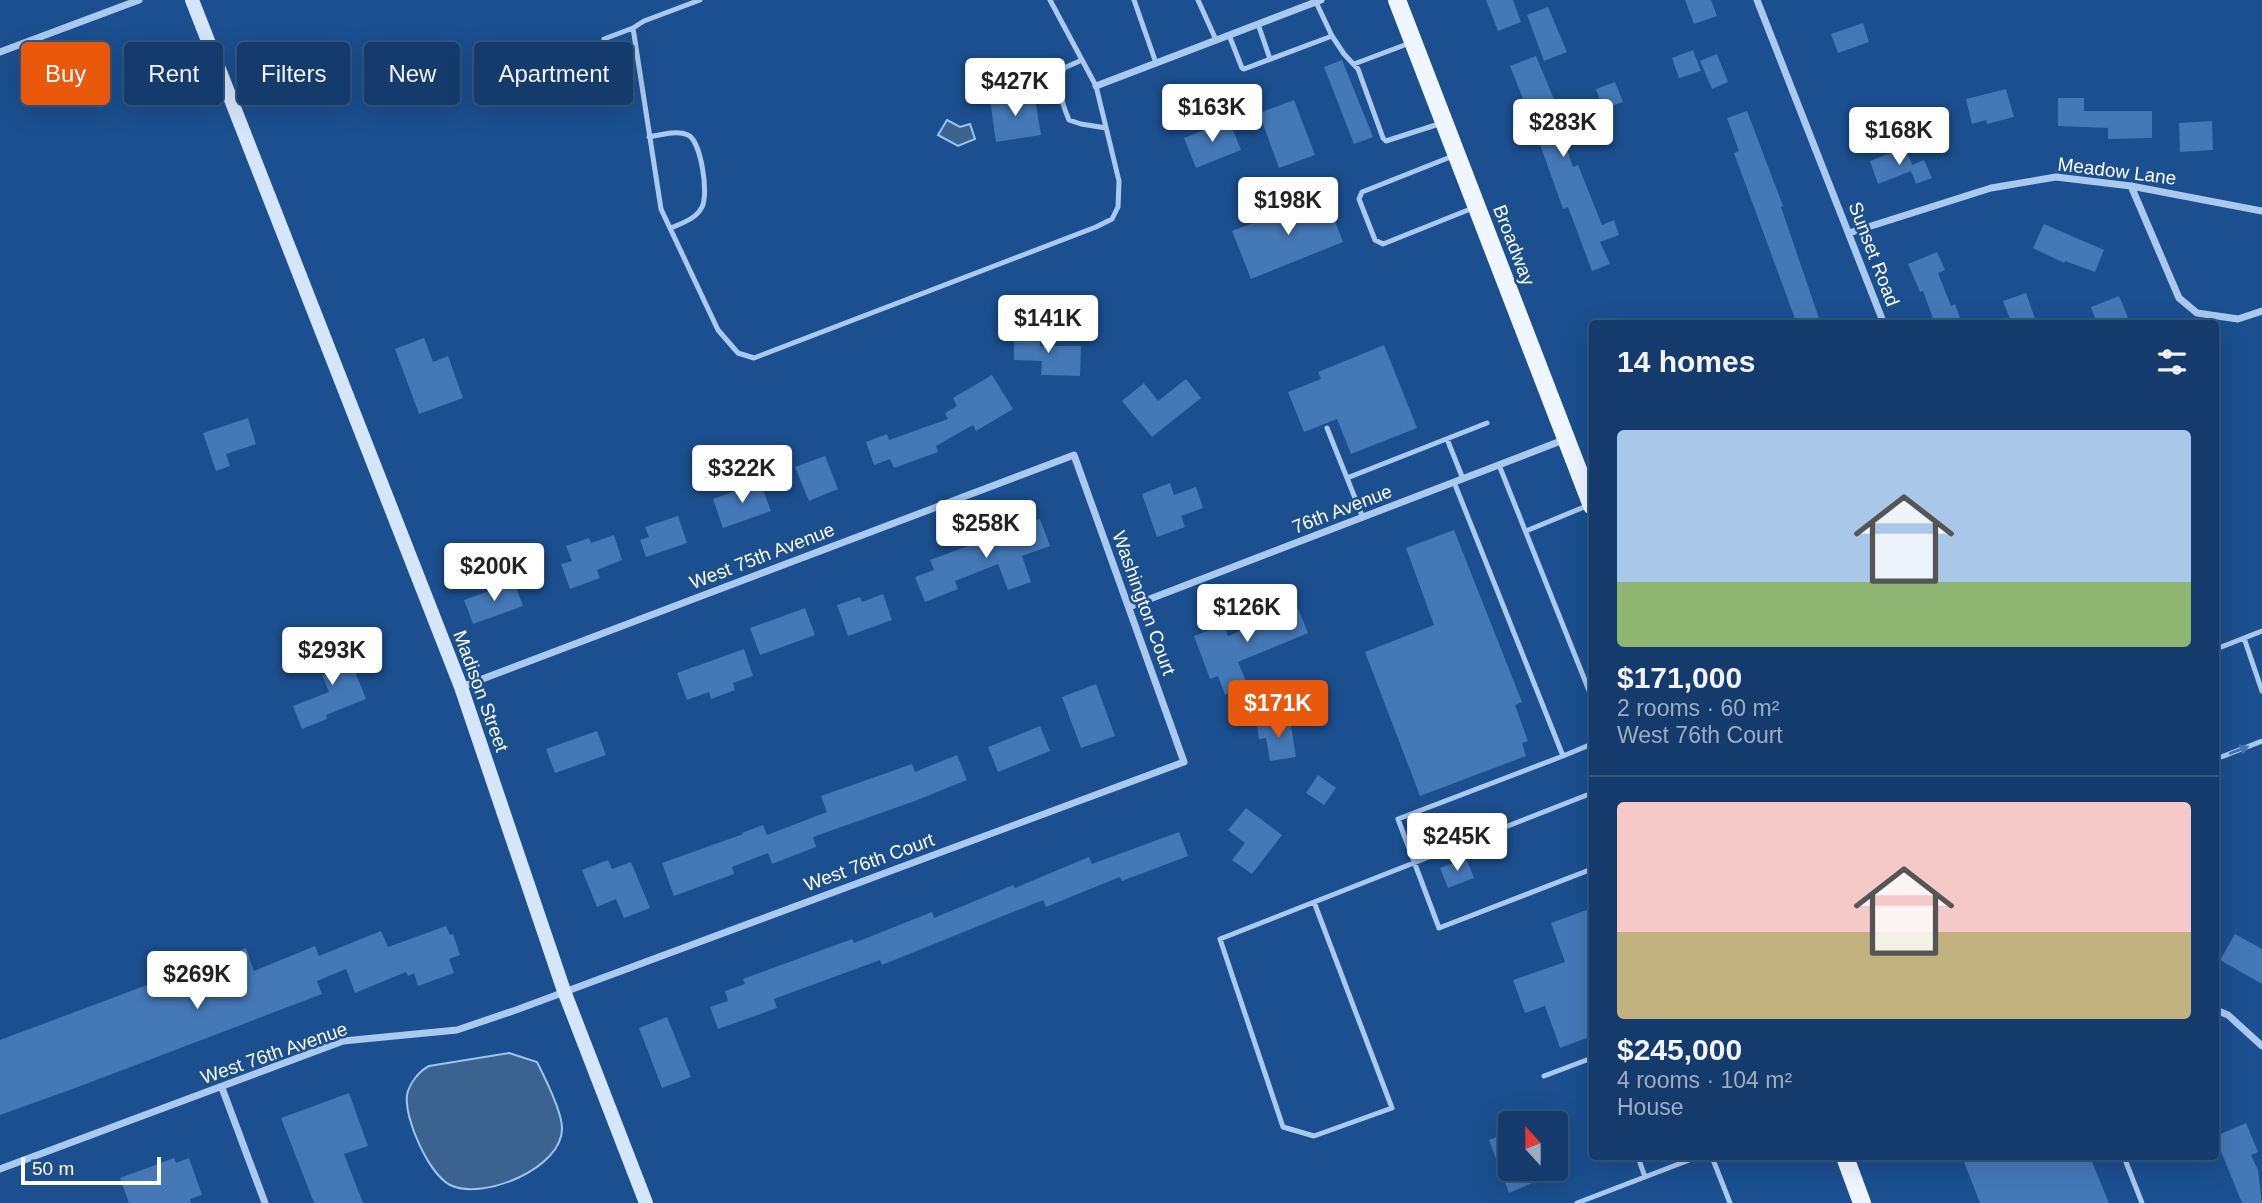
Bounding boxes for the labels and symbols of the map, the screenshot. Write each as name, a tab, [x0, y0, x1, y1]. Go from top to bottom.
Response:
pin: $427K	[966, 58, 1064, 118]
pin: $163K	[1163, 85, 1261, 144]
pin: $283K	[1514, 100, 1612, 159]
pin: $168K	[1850, 108, 1948, 167]
street label: Meadow Lane	[2056, 153, 2178, 189]
pin: $198K	[1239, 177, 1337, 237]
street label: Sunset Road	[1845, 199, 1903, 309]
street label: Broadway	[1489, 202, 1539, 289]
pin: $141K	[999, 296, 1097, 355]
pin: $322K	[693, 446, 791, 505]
street label: 76th Avenue	[1289, 480, 1395, 538]
pin: $258K	[937, 500, 1035, 560]
street label: West 75th Avenue	[687, 519, 837, 593]
street label: Washington Court	[1108, 528, 1180, 678]
pin: $200K	[445, 544, 543, 603]
pin: $126K	[1198, 584, 1296, 644]
street label: Madison Street	[449, 627, 513, 755]
pin: $293K	[283, 628, 381, 687]
pin: $171K	[1229, 680, 1327, 740]
one-way arrow	[2228, 744, 2249, 755]
pin: $245K	[1408, 814, 1506, 873]
street label: West 76th Court	[801, 828, 938, 895]
pin: $269K	[148, 951, 246, 1011]
street label: West 76th Avenue	[198, 1018, 350, 1088]
north arrow	[1498, 1111, 1568, 1181]
scale bar	[21, 1154, 161, 1186]

